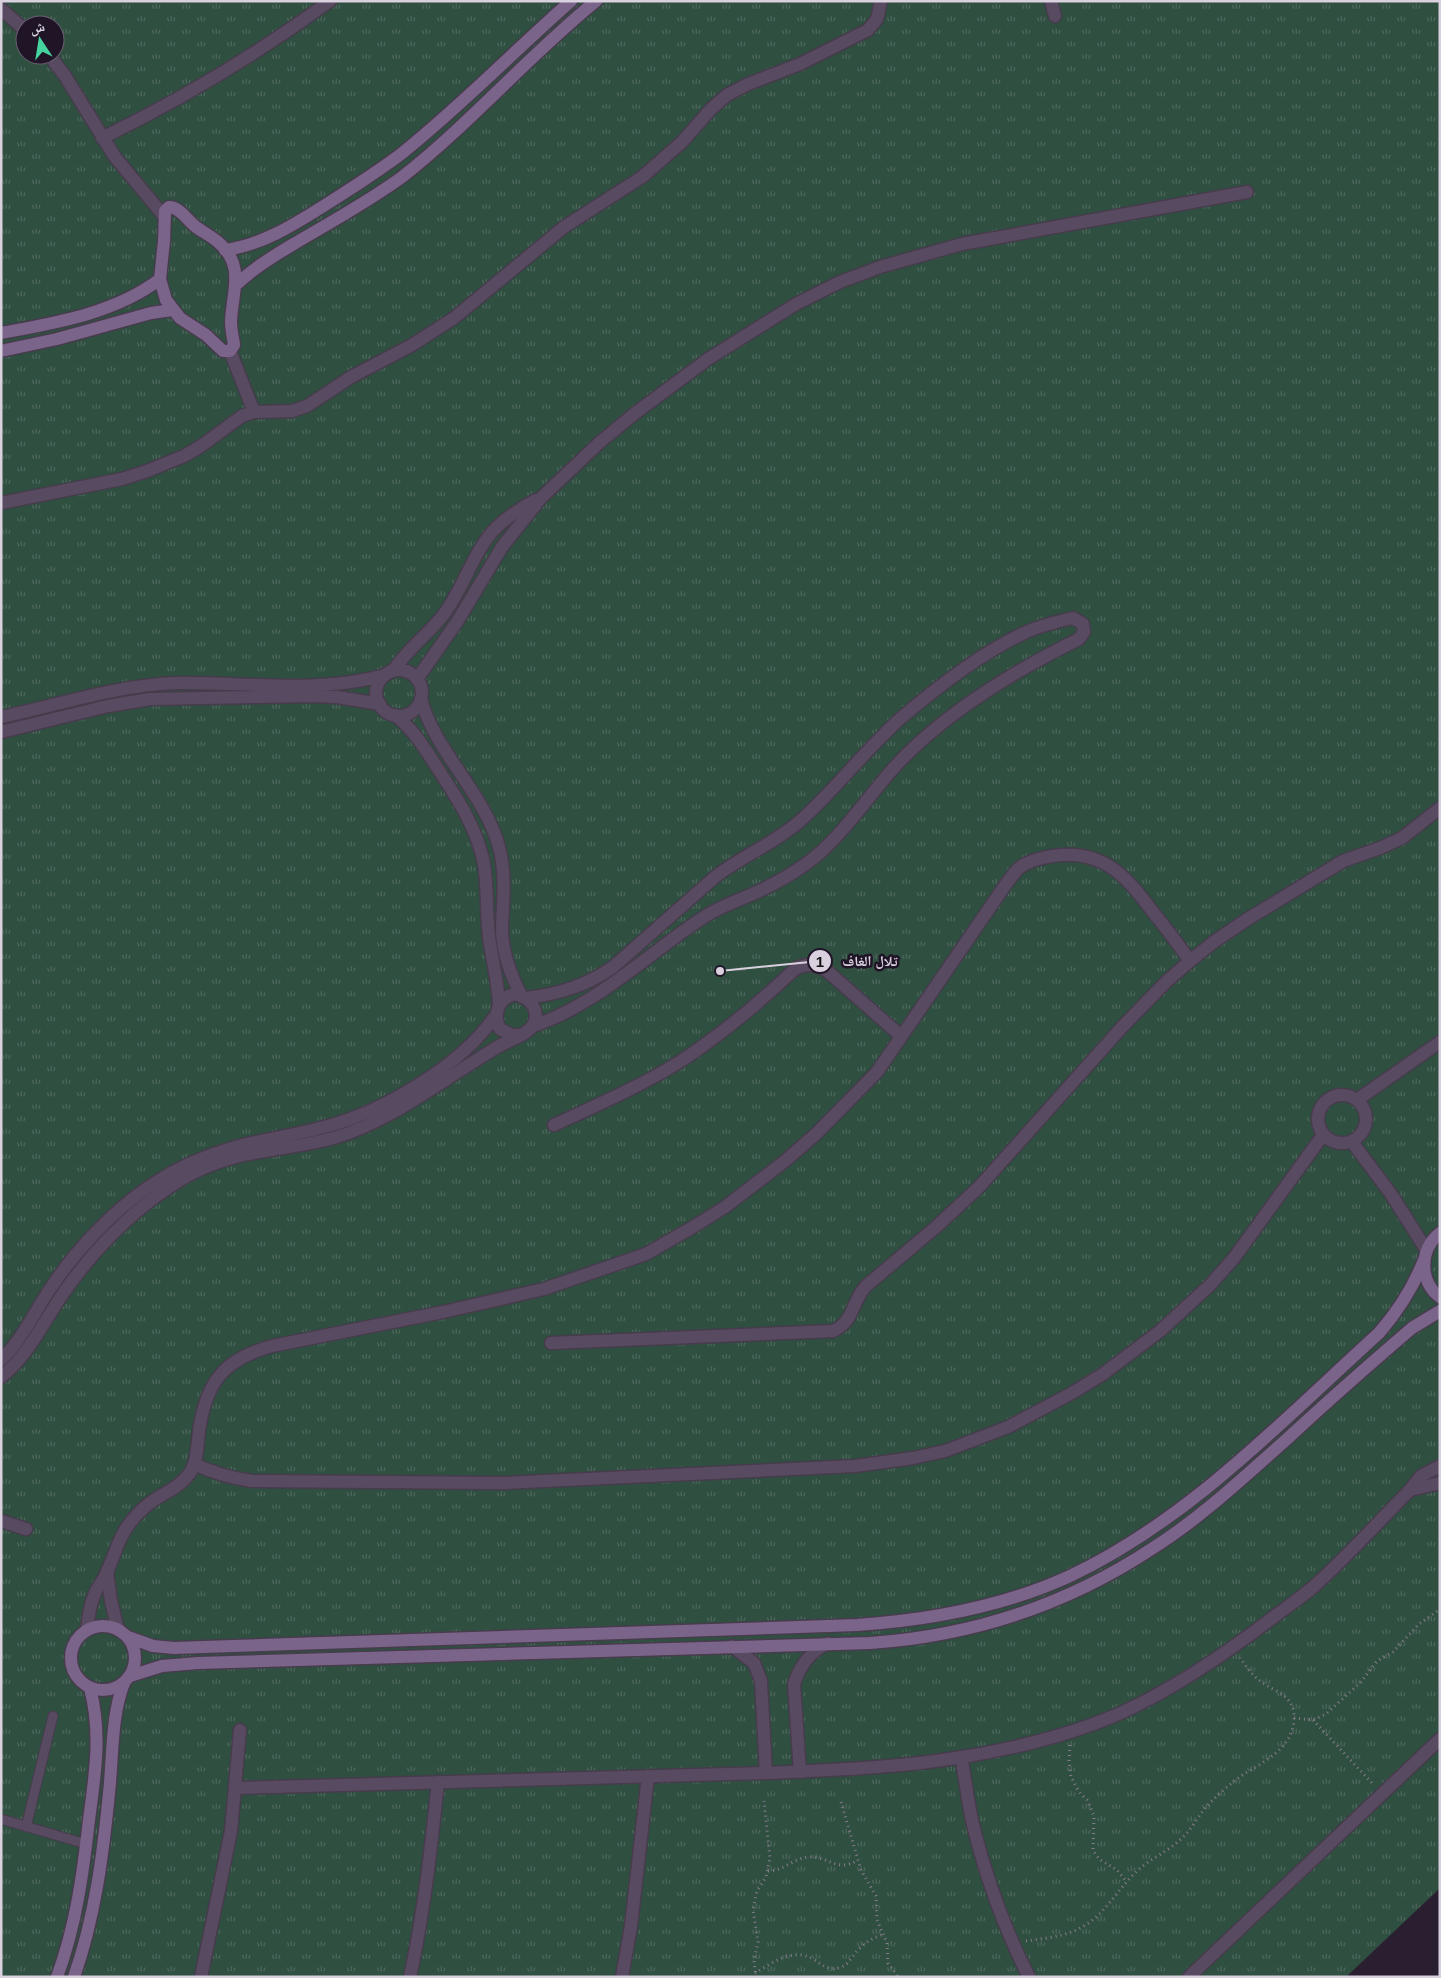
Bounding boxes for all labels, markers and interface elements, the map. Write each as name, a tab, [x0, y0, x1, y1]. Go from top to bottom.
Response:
north arrow	[15, 15, 65, 65]
text: ش	[28, 18, 47, 38]
callout: تلال الغاف	[807, 947, 908, 976]
text: 1	[816, 953, 824, 970]
text: تلال الغاف	[842, 953, 898, 969]

